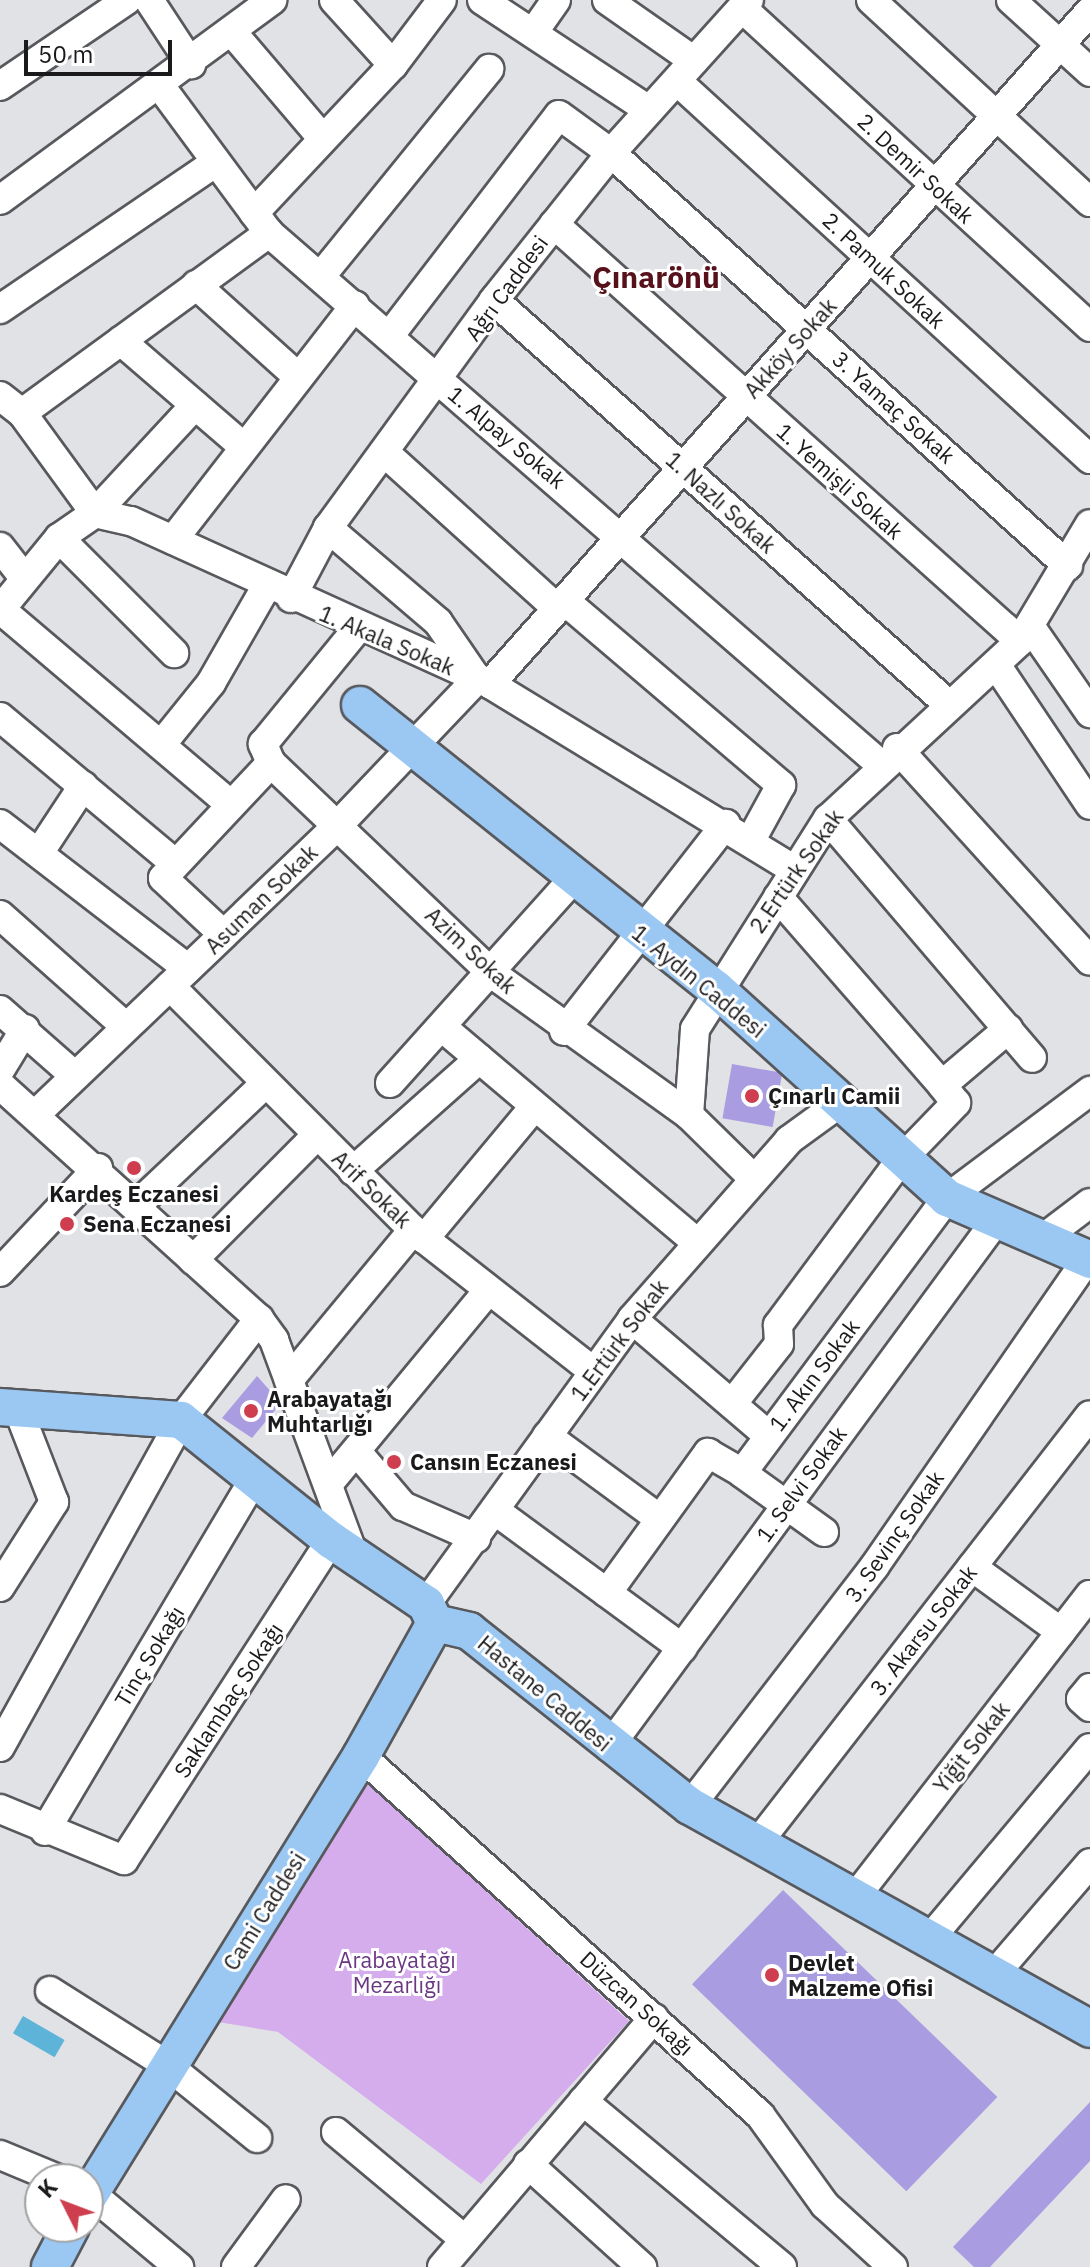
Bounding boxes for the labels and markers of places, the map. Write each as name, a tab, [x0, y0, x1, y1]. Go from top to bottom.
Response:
place label: Çınarlı Camii	[768, 1083, 900, 1109]
marker: Çınarlı Camii	[743, 1087, 761, 1105]
marker: Kardeş Eczanesi	[125, 1159, 143, 1177]
place label: Kardeş Eczanesi	[49, 1181, 219, 1207]
place label: Sena Eczanesi	[83, 1211, 231, 1237]
marker: Sena Eczanesi	[58, 1215, 76, 1233]
place label: Arabayatağı Muhtarlığı	[267, 1385, 392, 1436]
marker: Arabayatağı Muhtarlığı	[242, 1402, 260, 1420]
place label: Cansın Eczanesi	[410, 1449, 577, 1475]
marker: Cansın Eczanesi	[385, 1453, 403, 1471]
place label: Devlet Malzeme Ofisi	[788, 1949, 933, 2000]
marker: Devlet Malzeme Ofisi	[763, 1966, 781, 1984]

